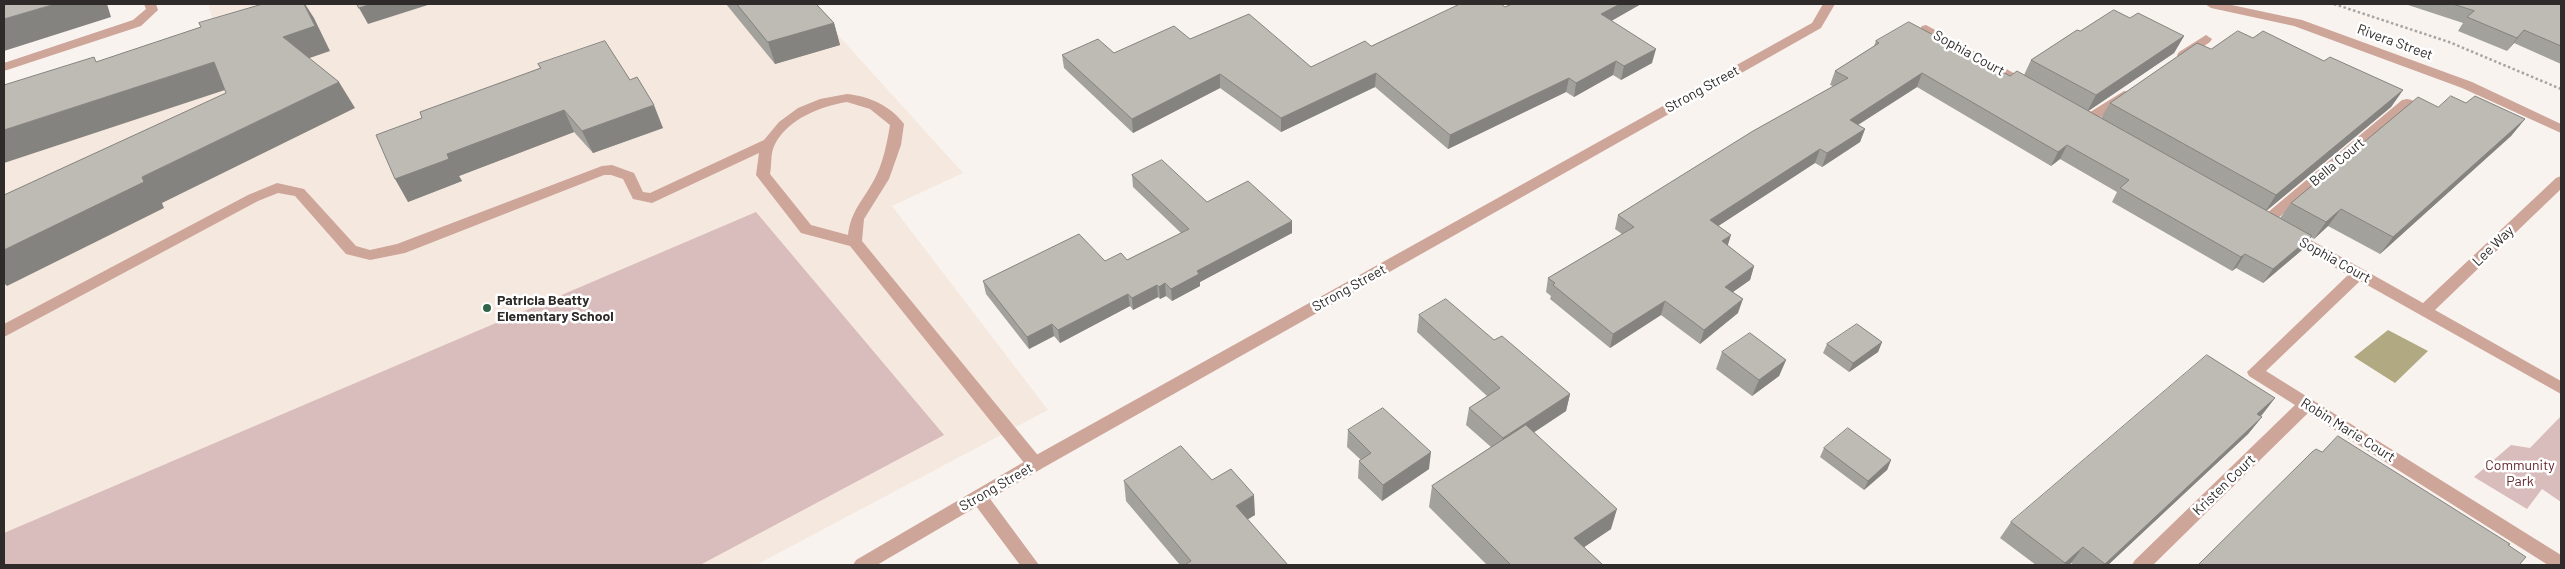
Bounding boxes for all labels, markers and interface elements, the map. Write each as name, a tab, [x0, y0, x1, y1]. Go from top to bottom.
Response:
street label: Rivera Street	[2355, 21, 2435, 63]
street label: Sophia Court	[1931, 27, 2007, 79]
street label: Strong Street	[1662, 62, 1742, 116]
street label: Bella Court	[2306, 134, 2368, 190]
street label: Lee Way	[2469, 222, 2517, 270]
street label: Sophia Court	[2297, 234, 2373, 286]
street label: Strong Street	[1309, 261, 1389, 315]
place label: Patricia Beatty Elementary School	[497, 292, 614, 324]
marker: Patricia Beatty Elementary School	[481, 302, 493, 314]
street label: Robin Marie Court	[2298, 394, 2398, 466]
street label: Kristen Court	[2189, 451, 2259, 519]
park label: Community Park	[2485, 457, 2555, 490]
street label: Strong Street	[956, 459, 1036, 515]

